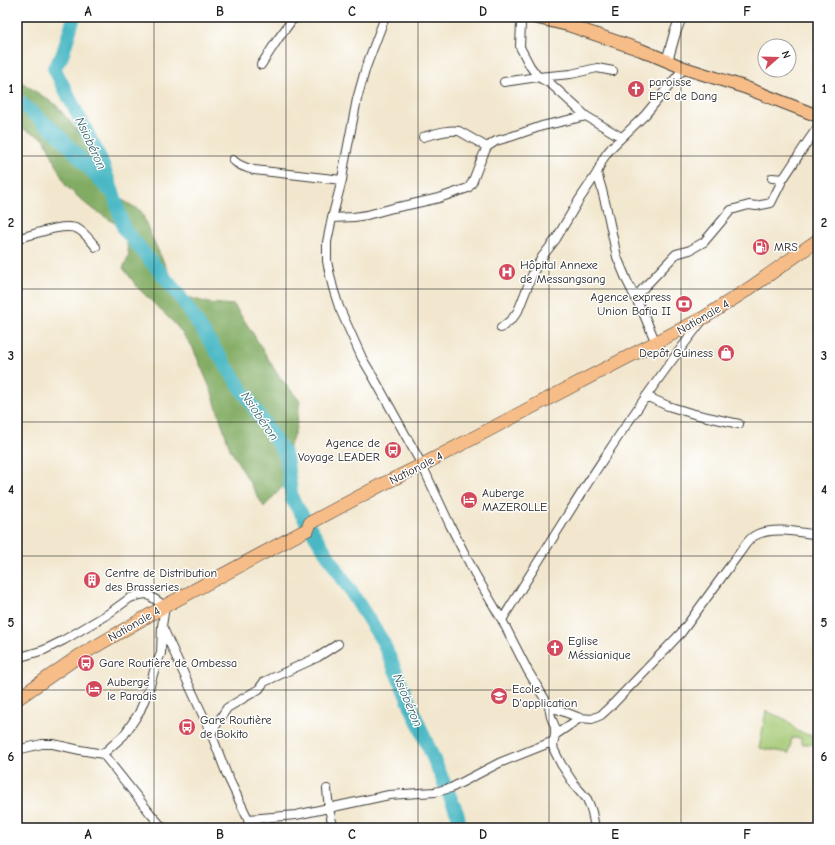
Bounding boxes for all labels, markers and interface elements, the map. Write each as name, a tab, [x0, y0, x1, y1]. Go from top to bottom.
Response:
text: A	[84, 4, 92, 19]
text: B	[216, 4, 224, 19]
text: C	[348, 4, 356, 19]
text: D	[479, 4, 487, 19]
text: E	[611, 4, 619, 19]
text: F	[743, 4, 751, 19]
north arrow	[757, 38, 797, 78]
text: N	[779, 49, 793, 60]
place label: paroisse EPC de Dang	[649, 75, 717, 103]
church icon: paroisse EPC de Dang	[626, 79, 646, 99]
text: 1	[8, 81, 14, 96]
text: 1	[821, 81, 827, 96]
water label: Nsiobéron	[72, 114, 110, 172]
text: 2	[8, 215, 14, 230]
text: 2	[821, 215, 827, 230]
fuel station icon: MRS	[751, 237, 771, 257]
place label: MRS	[774, 240, 798, 254]
place label: Hôpital Annexe de Messangsang	[520, 258, 606, 286]
hospital icon: Hôpital Annexe de Messangsang	[497, 262, 517, 282]
place label: Agence express Union Bafia II	[591, 290, 671, 318]
bank icon: Agence express Union Bafia II	[674, 294, 694, 314]
street label: Nationale 4	[674, 296, 732, 338]
shop icon: Depôt Guiness	[716, 343, 736, 363]
place label: Depôt Guiness	[639, 346, 713, 360]
text: 3	[8, 348, 14, 363]
text: 3	[821, 348, 827, 363]
water label: Nsiobéron	[238, 389, 282, 443]
place label: Agence de Voyage LEADER	[298, 436, 380, 464]
bus stop icon: Agence de Voyage LEADER	[383, 440, 403, 460]
street label: Nationale 4	[387, 449, 445, 487]
text: 4	[8, 482, 14, 497]
text: 4	[821, 482, 827, 497]
place label: Auberge MAZEROLLE	[482, 486, 547, 514]
hotel icon: Auberge MAZEROLLE	[459, 490, 479, 510]
place label: Centre de Distribution des Brasseries	[105, 566, 217, 594]
building icon: Centre de Distribution des Brasseries	[82, 570, 102, 590]
street label: Nationale 4	[105, 603, 163, 645]
text: 5	[8, 615, 15, 630]
text: 5	[821, 615, 828, 630]
place label: Eglise Méssianique	[568, 634, 631, 662]
church icon: Eglise Méssianique	[545, 638, 565, 658]
bus stop icon: Gare Routière de Ombessa	[76, 653, 96, 673]
place label: Gare Routière de Ombessa	[99, 656, 237, 670]
water label: Nsiobéron	[390, 671, 426, 729]
place label: Auberge le Paradis	[107, 675, 157, 703]
hotel icon: Auberge le Paradis	[84, 679, 104, 699]
place label: Ecole D'application	[512, 682, 577, 710]
school or university icon: Ecole D'application	[489, 686, 509, 706]
place label: Gare Routière de Bokito	[200, 713, 272, 741]
bus stop icon: Gare Routière de Bokito	[177, 717, 197, 737]
text: 6	[8, 749, 15, 764]
text: 6	[821, 749, 828, 764]
text: A	[84, 827, 92, 842]
text: B	[216, 827, 224, 842]
text: C	[348, 827, 356, 842]
text: D	[479, 827, 487, 842]
text: E	[611, 827, 619, 842]
text: F	[743, 827, 751, 842]

